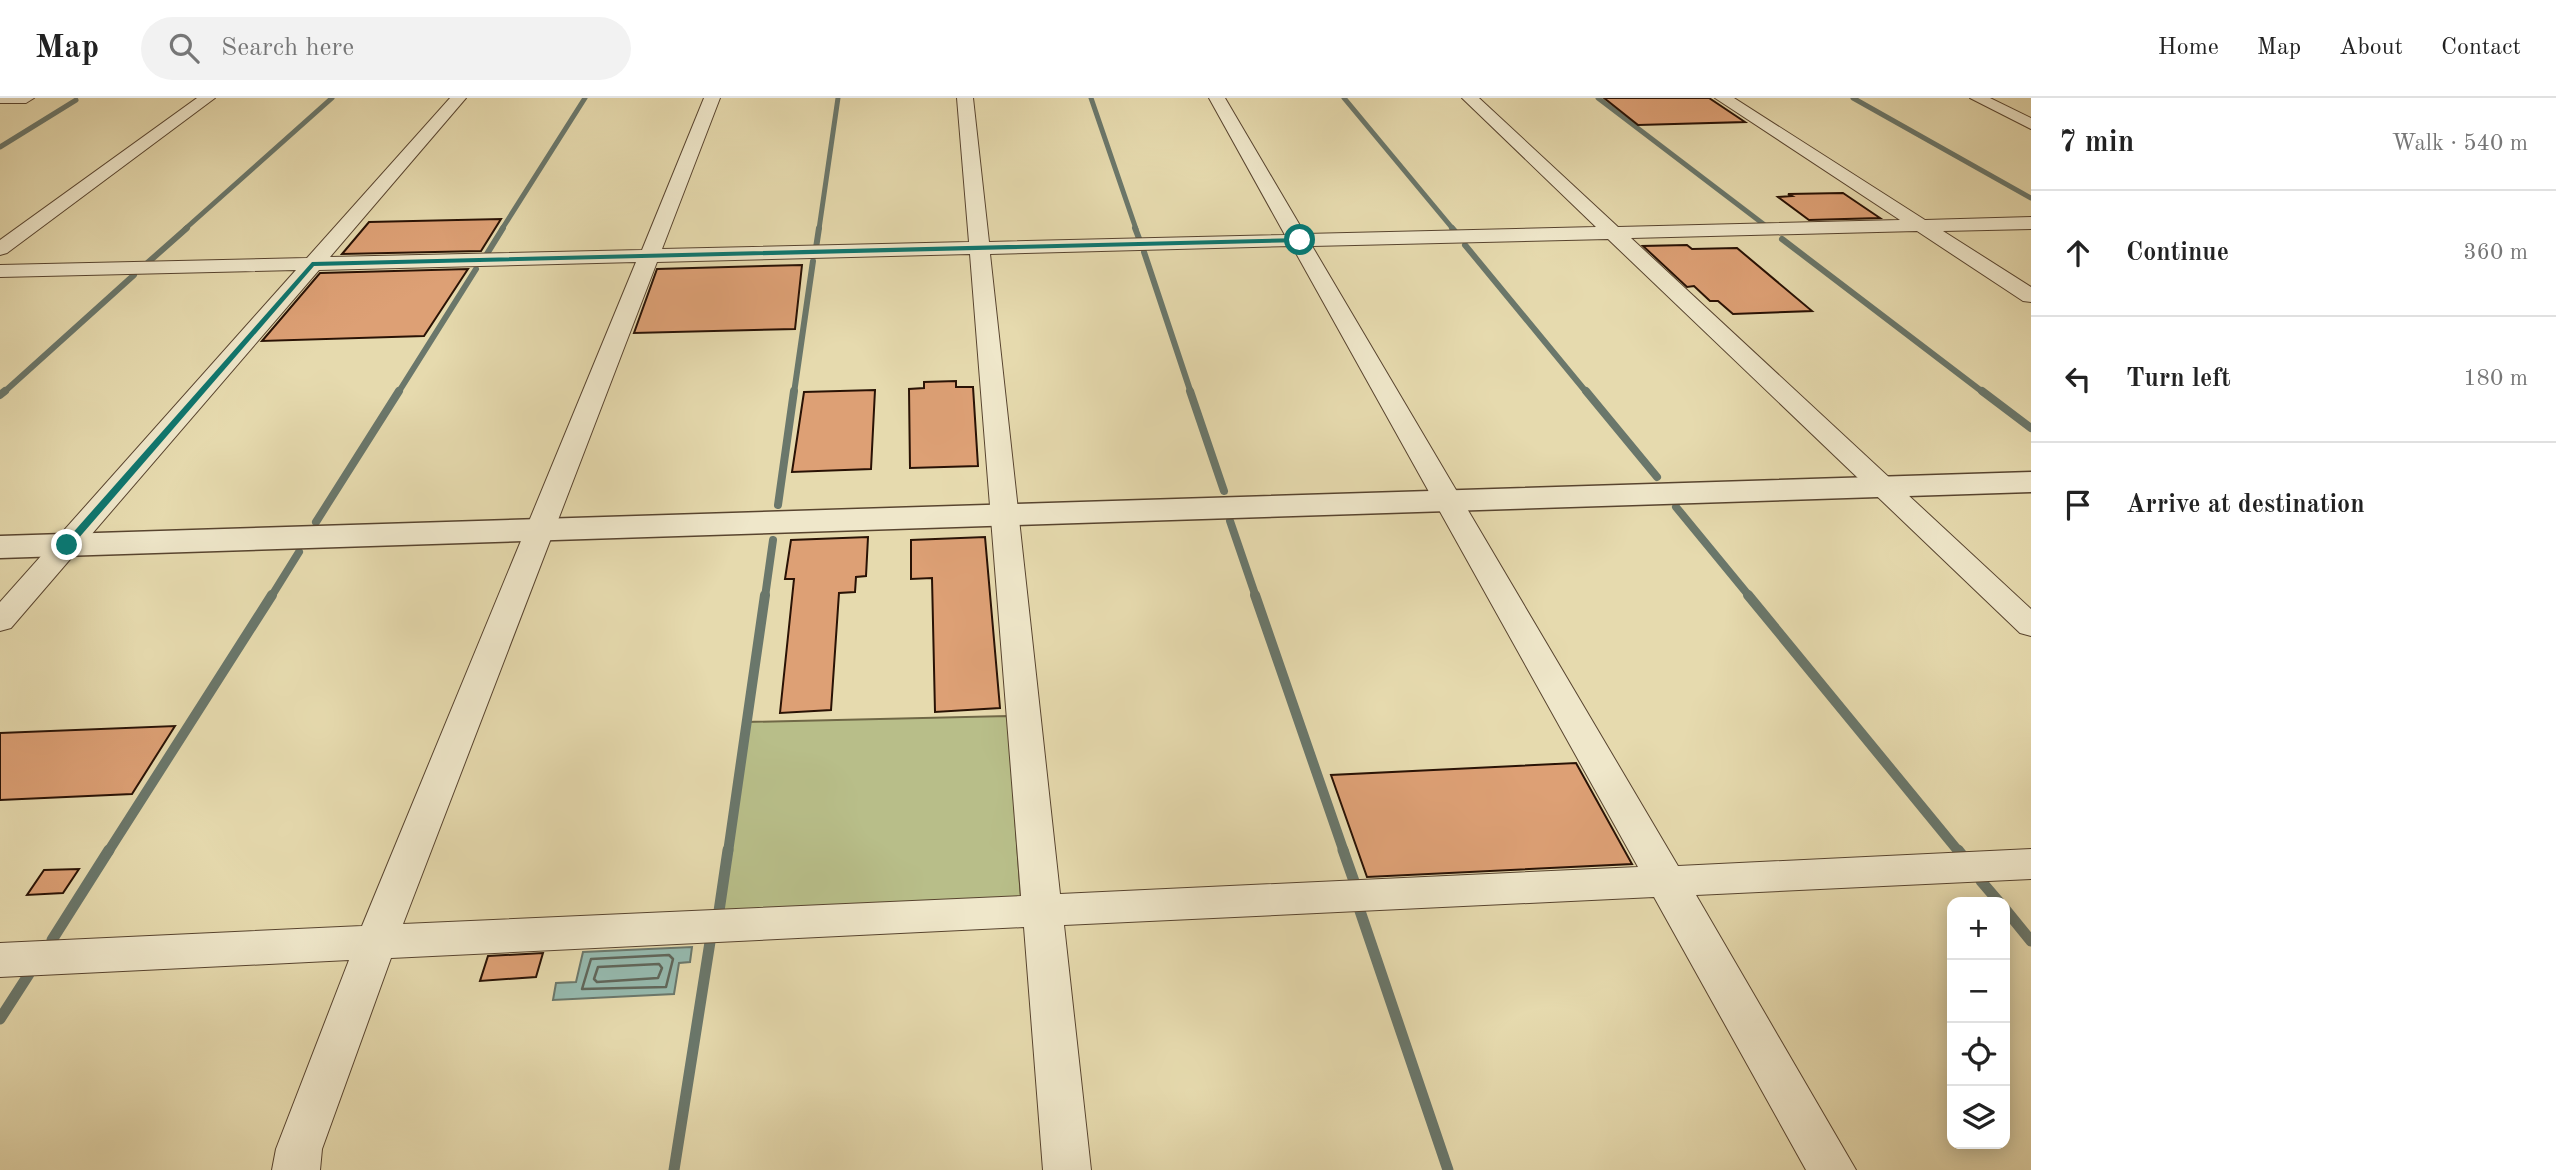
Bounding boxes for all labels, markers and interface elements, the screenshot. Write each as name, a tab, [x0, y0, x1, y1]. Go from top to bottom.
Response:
search box	[141, 17, 631, 80]
icon: search	[165, 29, 203, 67]
text: Map	[35, 32, 99, 65]
text: Search here	[221, 35, 354, 61]
text: Home	[2158, 36, 2219, 60]
text: Map	[2257, 36, 2301, 60]
text: About	[2339, 36, 2403, 60]
text: Contact	[2441, 36, 2521, 60]
text: 7 min	[2059, 128, 2134, 158]
text: Walk · 540 m	[2392, 132, 2528, 155]
route start	[1284, 224, 1315, 255]
icon: ahead	[2059, 234, 2097, 272]
text: Continue	[2126, 240, 2229, 266]
text: 360 m	[2463, 241, 2528, 264]
icon: left	[2059, 360, 2097, 398]
text: Turn left	[2126, 366, 2231, 392]
text: 180 m	[2463, 367, 2528, 390]
icon: arrive	[2059, 486, 2097, 524]
text: Arrive at destination	[2126, 492, 2365, 518]
route end	[51, 529, 82, 560]
map controls	[1947, 897, 2010, 1149]
button: +	[1947, 897, 2010, 960]
button: −	[1947, 960, 2010, 1023]
button: locate	[1947, 1023, 2010, 1086]
button: layers	[1947, 1086, 2010, 1149]

